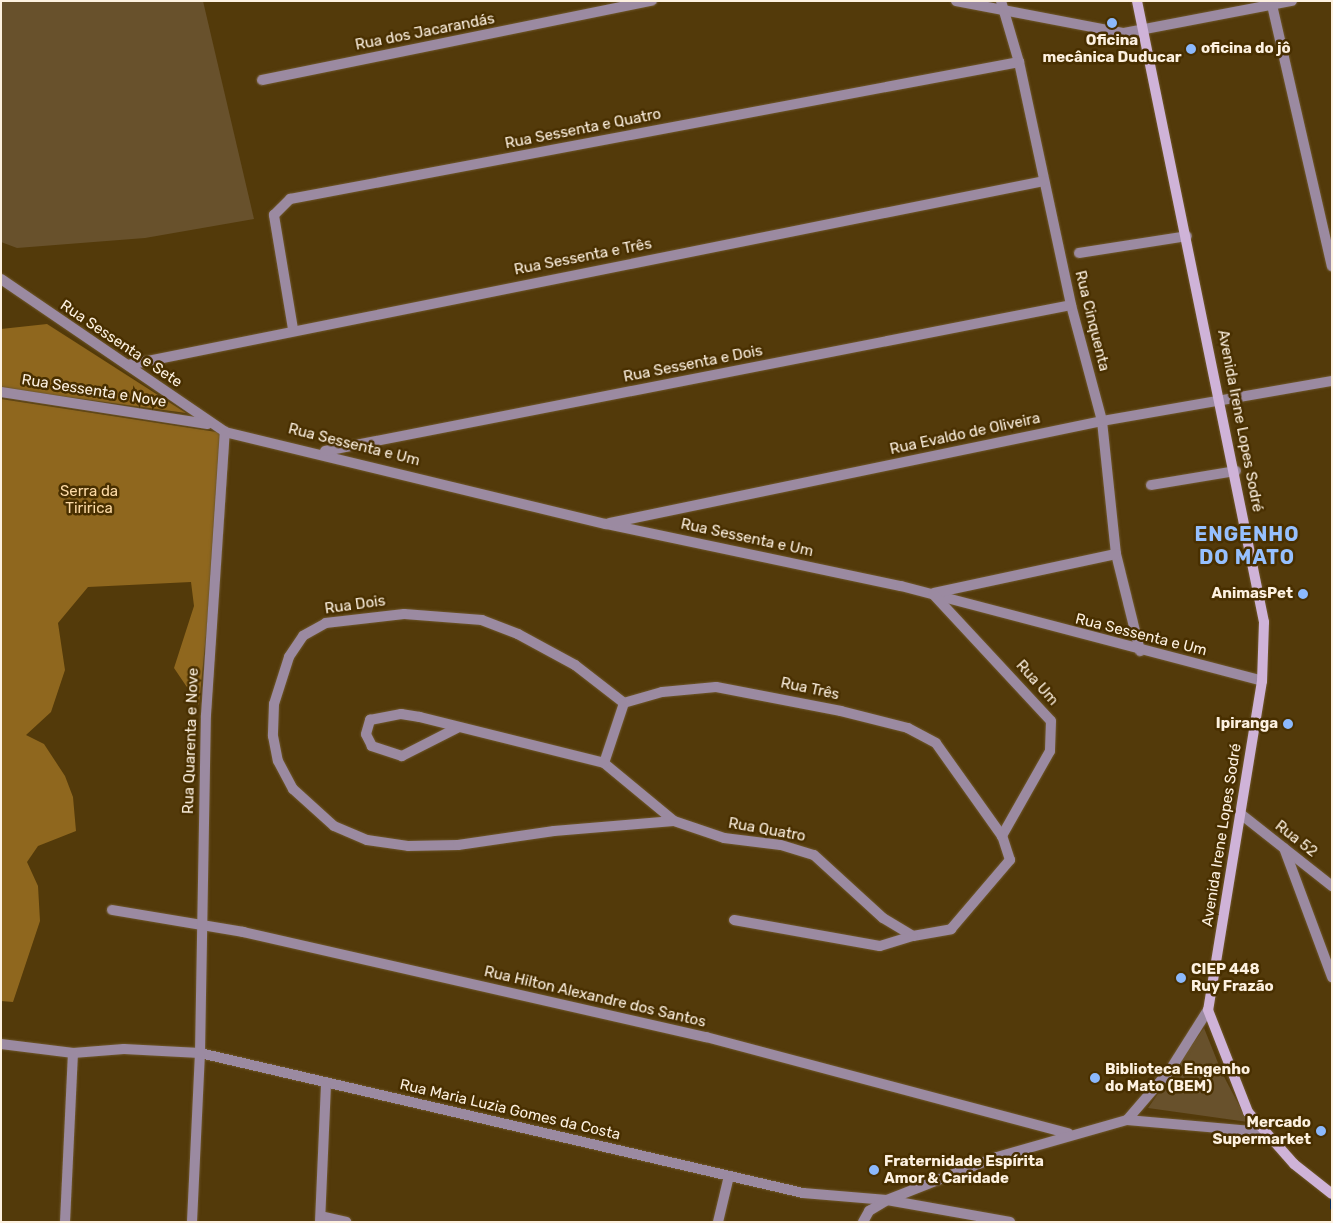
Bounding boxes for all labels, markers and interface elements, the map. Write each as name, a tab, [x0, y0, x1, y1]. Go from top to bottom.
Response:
street label: Rua dos Jacarandás	[354, 10, 496, 54]
marker: Oficina mecânica Duducar	[1106, 17, 1118, 29]
place label: Oficina mecânica Duducar	[1042, 31, 1182, 66]
place label: oficina do jô	[1201, 40, 1291, 58]
marker: oficina do jô	[1185, 43, 1197, 55]
street label: Rua Sessenta e Quatro	[503, 105, 663, 153]
street label: Rua Sessenta e Três	[512, 235, 654, 279]
street label: Rua Cinquenta	[1071, 269, 1113, 373]
street label: Rua Sessenta e Sete	[57, 297, 185, 391]
street label: Avenida Irene Lopes Sodré	[1213, 328, 1267, 514]
street label: Rua Sessenta e Dois	[622, 342, 764, 386]
street label: Rua Sessenta e Nove	[20, 371, 168, 411]
street label: Rua Evaldo de Oliveira	[888, 409, 1042, 459]
street label: Rua Sessenta e Um	[286, 420, 422, 470]
park label: Serra da Tiririca	[60, 482, 118, 517]
street label: Rua Sessenta e Um	[679, 515, 815, 561]
district label: ENGENHO DO MATO	[1194, 522, 1300, 569]
place label: AnimasPet	[1212, 585, 1293, 603]
marker: AnimasPet	[1297, 588, 1309, 600]
street label: Rua Dois	[324, 592, 386, 618]
street label: Rua Sessenta e Um	[1073, 610, 1209, 660]
street label: Rua Um	[1012, 657, 1062, 709]
street label: Rua Quarenta e Nove	[179, 668, 203, 814]
street label: Rua Três	[779, 674, 841, 704]
place label: Ipiranga	[1216, 715, 1278, 733]
marker: Ipiranga	[1282, 718, 1294, 730]
street label: Avenida Irene Lopes Sodré	[1199, 742, 1245, 928]
street label: Rua Quatro	[727, 814, 807, 846]
street label: Rua 52	[1271, 817, 1321, 861]
place label: CIEP 448 Ruy Frazão	[1191, 960, 1274, 995]
street label: Rua Hilton Alexandre dos Santos	[482, 963, 708, 1031]
marker: CIEP 448 Ruy Frazão	[1175, 972, 1187, 984]
place label: Biblioteca Engenho do Mato (BEM)	[1105, 1060, 1250, 1095]
marker: Biblioteca Engenho do Mato (BEM)	[1089, 1072, 1101, 1084]
street label: Rua Maria Luzia Gomes da Costa	[398, 1076, 622, 1144]
place label: Mercado Supermarket	[1213, 1113, 1311, 1148]
marker: Mercado Supermarket	[1315, 1125, 1327, 1137]
place label: Fraternidade Espírita Amor & Caridade	[884, 1152, 1044, 1187]
marker: Fraternidade Espírita Amor & Caridade	[868, 1164, 880, 1176]

